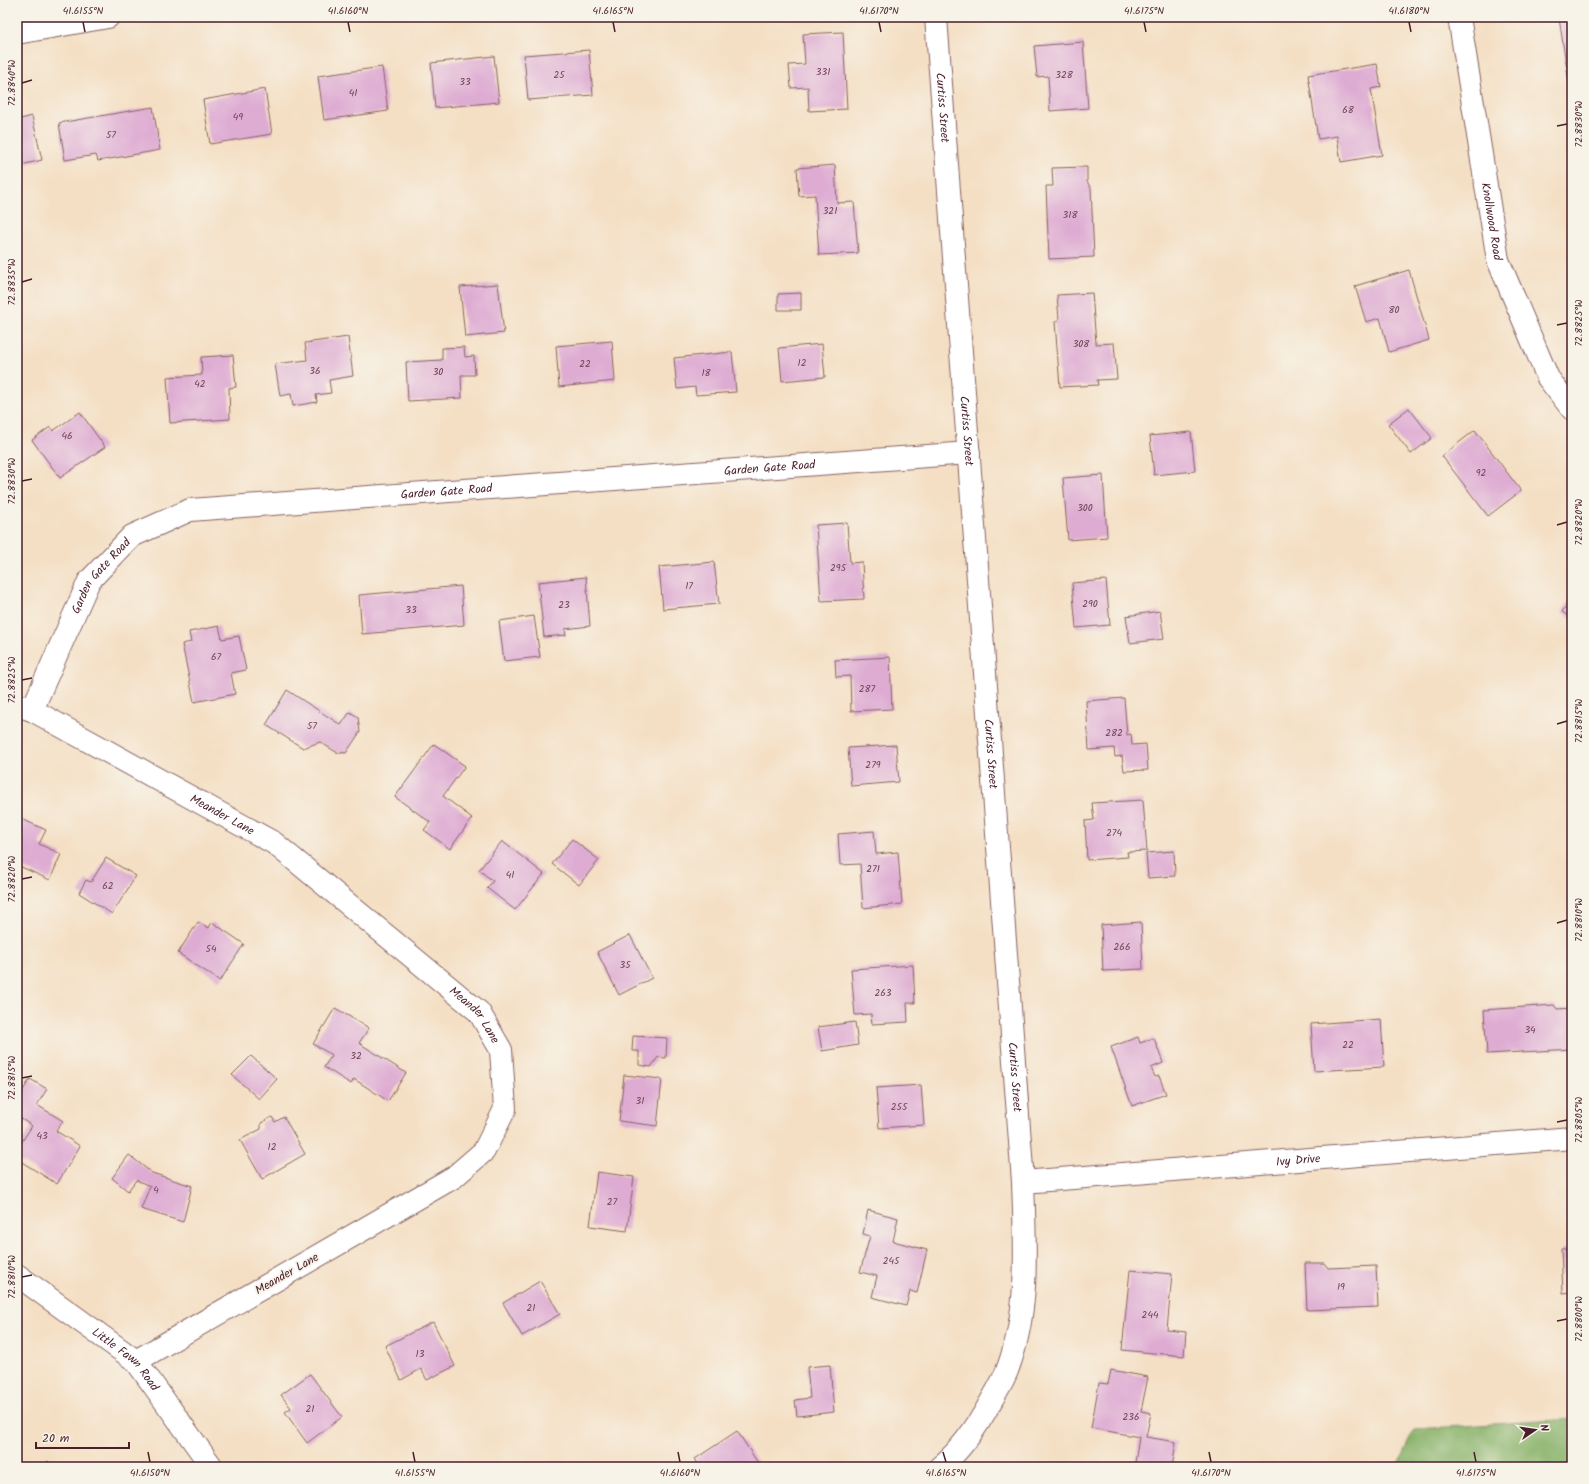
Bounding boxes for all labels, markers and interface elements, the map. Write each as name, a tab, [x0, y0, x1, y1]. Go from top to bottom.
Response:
text: 41.6155°N	[63, 3, 104, 19]
text: 41.6160°N	[328, 3, 368, 19]
text: 41.6165°N	[593, 3, 634, 19]
text: 41.6170°N	[859, 3, 899, 19]
text: 41.6175°N	[1124, 3, 1164, 19]
text: 41.6180°N	[1389, 3, 1430, 19]
text: 72.8840°W	[4, 60, 20, 106]
house number: 331	[816, 64, 830, 80]
house number: 25	[553, 67, 565, 83]
house number: 328	[1055, 67, 1074, 83]
street label: Curtiss Street	[931, 72, 955, 144]
house number: 33	[459, 74, 471, 90]
house number: 41	[349, 85, 357, 101]
text: 72.8830°W	[1571, 100, 1587, 147]
house number: 68	[1342, 102, 1355, 118]
house number: 49	[233, 109, 243, 125]
house number: 57	[106, 127, 116, 143]
street label: Knollwood Road	[1476, 181, 1508, 263]
house number: 321	[823, 203, 837, 219]
house number: 318	[1063, 207, 1078, 223]
text: 72.8835°W	[4, 258, 20, 306]
text: 72.8825°W	[1571, 299, 1587, 347]
house number: 80	[1388, 302, 1400, 318]
house number: 308	[1073, 336, 1090, 352]
house number: 12	[798, 355, 807, 371]
house number: 22	[579, 356, 591, 372]
house number: 36	[309, 363, 321, 379]
house number: 30	[433, 364, 443, 380]
house number: 18	[701, 365, 712, 381]
house number: 42	[194, 376, 206, 392]
street label: Curtiss Street	[955, 395, 979, 467]
house number: 46	[61, 428, 73, 444]
street label: Garden Gate Road	[723, 455, 817, 480]
text: 72.8830°W	[4, 457, 20, 504]
house number: 92	[1476, 465, 1487, 481]
street label: Garden Gate Road	[400, 478, 494, 504]
text: 72.8820°W	[1571, 498, 1587, 545]
house number: 300	[1077, 500, 1093, 516]
street label: Garden Gate Road	[66, 533, 136, 617]
house number: 295	[830, 560, 847, 576]
house number: 17	[685, 578, 693, 594]
house number: 290	[1082, 596, 1098, 612]
house number: 23	[558, 597, 570, 613]
house number: 33	[405, 602, 417, 618]
house number: 67	[211, 649, 221, 665]
text: 72.8825°W	[4, 656, 20, 704]
house number: 287	[859, 681, 876, 697]
text: 72.8815°W	[1571, 699, 1587, 743]
house number: 57	[307, 718, 317, 734]
street label: Curtiss Street	[979, 718, 1003, 790]
house number: 282	[1105, 725, 1123, 741]
house number: 279	[865, 757, 881, 773]
street label: Meander Lane	[187, 789, 259, 840]
house number: 274	[1106, 825, 1122, 841]
text: 72.8820°W	[4, 855, 20, 902]
house number: 271	[866, 861, 880, 877]
house number: 41	[506, 867, 514, 883]
house number: 62	[102, 878, 114, 894]
text: 72.8810°W	[1571, 898, 1587, 942]
house number: 266	[1114, 939, 1130, 955]
house number: 54	[206, 941, 217, 957]
house number: 35	[619, 957, 631, 973]
street label: Meander Lane	[445, 982, 505, 1048]
house number: 263	[874, 985, 892, 1001]
house number: 34	[1524, 1022, 1536, 1038]
house number: 22	[1342, 1037, 1354, 1053]
street label: Curtiss Street	[1003, 1041, 1027, 1113]
house number: 32	[350, 1048, 362, 1064]
text: 72.8815°W	[4, 1056, 20, 1100]
house number: 31	[636, 1093, 644, 1109]
text: 72.8805°W	[1571, 1097, 1587, 1143]
house number: 255	[891, 1099, 908, 1115]
house number: 43	[36, 1128, 48, 1144]
house number: 12	[268, 1139, 277, 1155]
street label: Ivy Drive	[1275, 1149, 1322, 1171]
house number: 4	[153, 1182, 159, 1198]
house number: 27	[607, 1194, 618, 1210]
street label: Meander Lane	[251, 1248, 323, 1300]
house number: 245	[883, 1253, 900, 1269]
text: 72.8810°W	[4, 1255, 20, 1299]
house number: 19	[1337, 1279, 1345, 1295]
text: 72.8800°W	[1571, 1296, 1587, 1342]
house number: 21	[527, 1300, 535, 1316]
house number: 244	[1142, 1307, 1159, 1323]
street label: Little Fawn Road	[88, 1323, 165, 1396]
house number: 13	[416, 1346, 425, 1362]
house number: 21	[306, 1401, 314, 1417]
house number: 236	[1122, 1409, 1140, 1425]
north arrow	[1515, 1410, 1555, 1450]
text: N	[1534, 1423, 1553, 1433]
scale bar	[36, 1424, 129, 1450]
text: 20 m	[42, 1429, 70, 1448]
text: 41.6150°N	[130, 1465, 170, 1481]
text: 41.6155°N	[395, 1465, 436, 1481]
text: 41.6160°N	[660, 1465, 700, 1481]
text: 41.6165°N	[926, 1465, 967, 1481]
text: 41.6170°N	[1191, 1465, 1231, 1481]
text: 41.6175°N	[1456, 1465, 1496, 1481]

